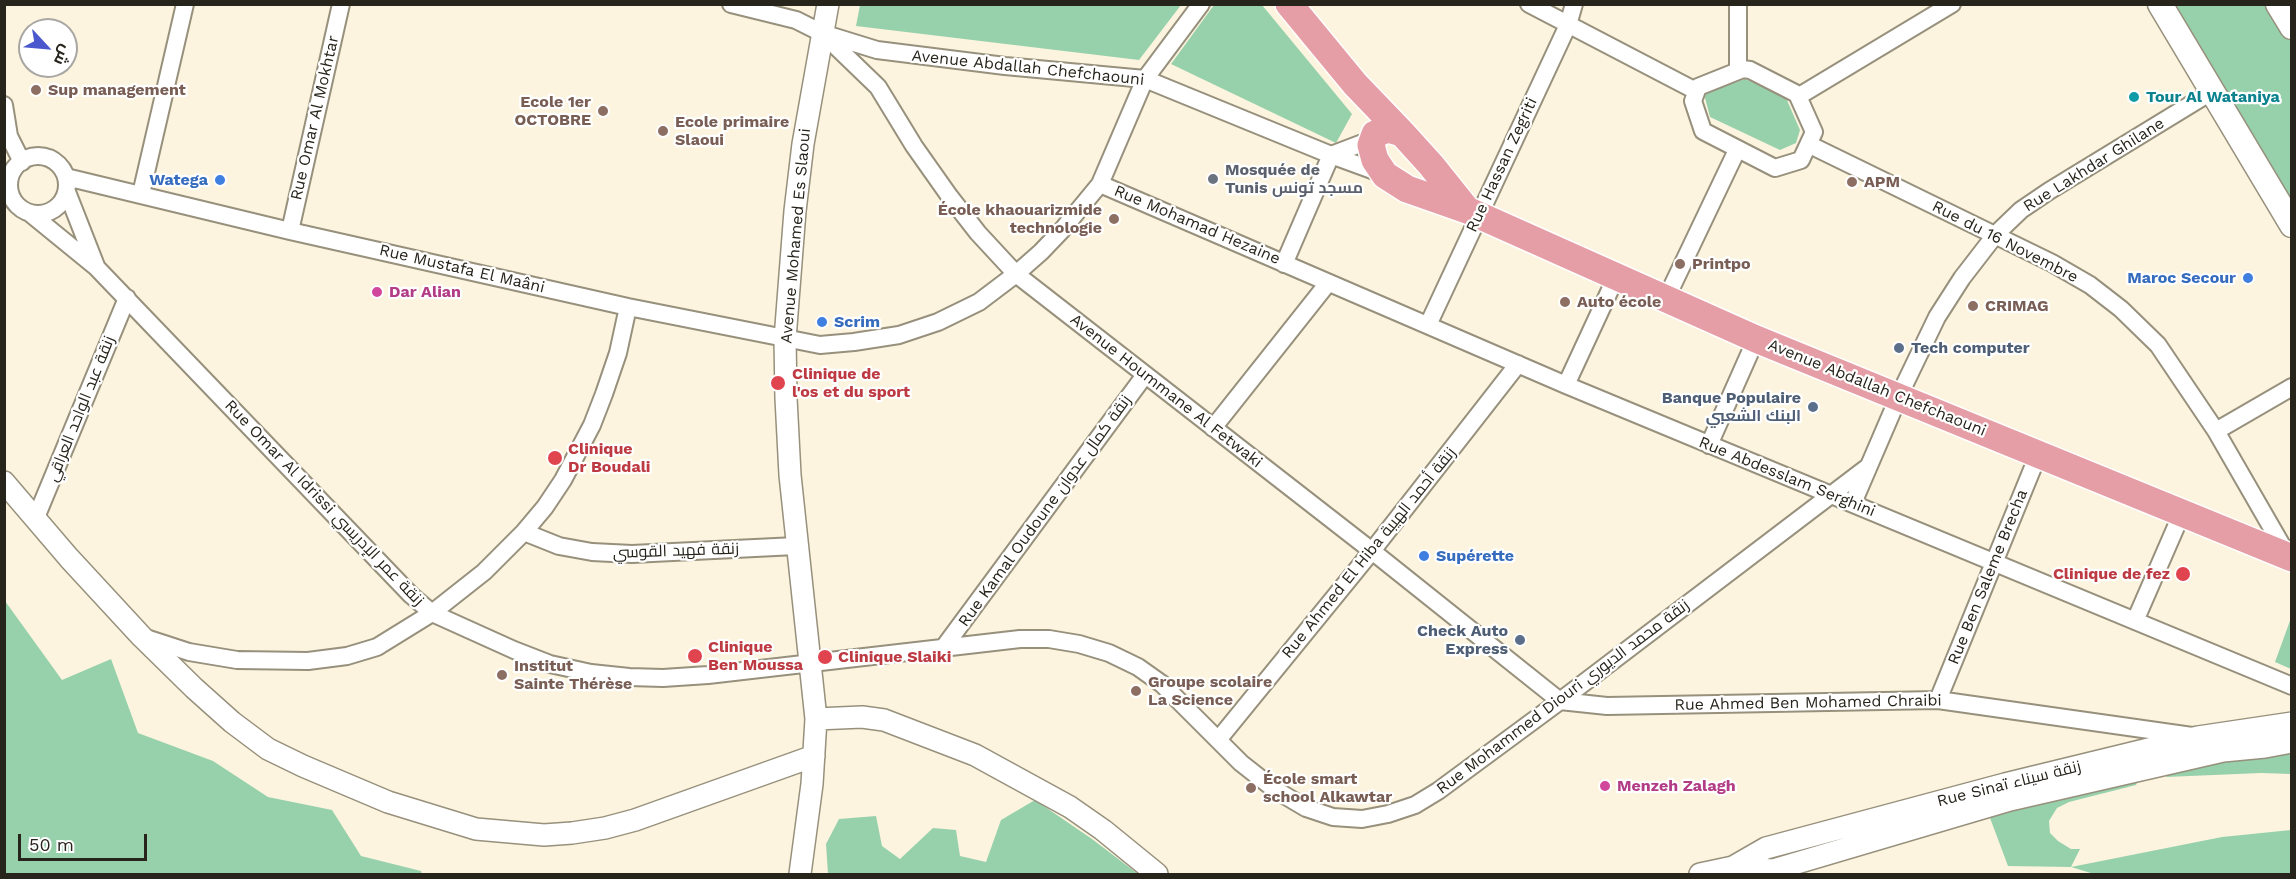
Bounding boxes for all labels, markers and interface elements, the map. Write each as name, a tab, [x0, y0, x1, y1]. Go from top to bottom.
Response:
north arrow	[18, 18, 78, 78]
street label: Rue Omar Al Mokhtar	[287, 34, 343, 202]
text: ش	[50, 42, 76, 69]
street label: Avenue Abdallah Chefchaouni	[911, 46, 1145, 90]
place label: Sup management	[48, 80, 186, 100]
marker: Sup management	[29, 83, 43, 97]
place label: Tour Al Wataniya	[2146, 87, 2280, 107]
marker: Tour Al Wataniya	[2127, 90, 2141, 104]
place label: Ecole 1er OCTOBRE	[514, 92, 591, 130]
street label: Rue Hassan Zegriti	[1462, 95, 1542, 235]
marker: Ecole 1er OCTOBRE	[596, 104, 610, 118]
place label: Ecole primaire Slaoui	[675, 112, 789, 150]
street label: Rue Lakhdar Ghilane	[2020, 114, 2168, 216]
marker: Ecole primaire Slaoui	[656, 124, 670, 138]
street label: Avenue Mohamed Es Slaoui	[777, 128, 815, 344]
place label: Mosquée de Tunis مسجد تونس	[1225, 160, 1363, 198]
place label: Watega	[149, 170, 208, 190]
marker: Mosquée de Tunis مسجد تونس	[1206, 172, 1220, 186]
place label: APM	[1864, 172, 1900, 192]
marker: Watega	[213, 173, 227, 187]
marker: APM	[1845, 175, 1859, 189]
street label: Rue Mohamad Hezaine	[1111, 181, 1283, 269]
street label: Rue du 16 Novembre	[1929, 197, 2081, 287]
place label: École khaouarizmide technologie	[938, 200, 1102, 238]
marker: École khaouarizmide technologie	[1107, 212, 1121, 226]
street label: Rue Mustafa El Maâni	[377, 241, 547, 297]
place label: Printpo	[1692, 254, 1751, 274]
marker: Printpo	[1673, 257, 1687, 271]
place label: Maroc Secour	[2127, 268, 2236, 288]
marker: Maroc Secour	[2241, 271, 2255, 285]
place label: Dar Alian	[389, 282, 461, 302]
marker: Dar Alian	[370, 285, 384, 299]
place label: Auto école	[1577, 292, 1661, 312]
marker: Auto école	[1558, 295, 1572, 309]
place label: CRIMAG	[1985, 296, 2049, 316]
marker: CRIMAG	[1966, 299, 1980, 313]
street label: Avenue Hoummane Al Fetwaki	[1066, 310, 1266, 472]
place label: Scrim	[834, 312, 880, 332]
marker: Scrim	[815, 315, 829, 329]
street label: زنقة عبد الواحد العراقي	[43, 333, 119, 485]
street label: Avenue Abdallah Chefchaouni	[1765, 335, 1989, 441]
place label: Tech computer	[1911, 338, 2030, 358]
marker: Tech computer	[1892, 341, 1906, 355]
place label: Clinique de l'os et du sport	[792, 364, 910, 402]
marker: Clinique de l'os et du sport	[769, 374, 787, 392]
place label: Banque Populaire البنك الشعبي	[1662, 388, 1801, 426]
street label: Rue Kamal Oudoune زنقة كمال عدوان	[954, 391, 1136, 631]
street label: Rue Omar Al Idrissi زنقة عمر الإدريسي	[220, 396, 428, 610]
marker: Banque Populaire البنك الشعبي	[1806, 400, 1820, 414]
street label: Rue Abdesslam Serghini	[1696, 433, 1878, 521]
place label: Clinique Dr Boudali	[568, 439, 651, 477]
street label: Rue Ahmed El Hiba زنقة أحمد الهيبة	[1278, 444, 1460, 662]
marker: Clinique Dr Boudali	[546, 449, 564, 467]
street label: Rue Ben Saleme Brecha	[1944, 487, 2032, 667]
street label: زنقة فهيد القوسي	[613, 539, 739, 563]
place label: Supérette	[1436, 546, 1514, 566]
marker: Supérette	[1417, 549, 1431, 563]
place label: Clinique de fez	[2053, 564, 2170, 584]
marker: Clinique de fez	[2174, 565, 2192, 583]
street label: Rue Mohammed Diouri زنقة محمد الديوري	[1433, 596, 1693, 798]
place label: Check Auto Express	[1417, 621, 1508, 659]
marker: Check Auto Express	[1513, 633, 1527, 647]
place label: Clinique Ben Moussa	[708, 637, 803, 675]
marker: Clinique Ben Moussa	[686, 647, 704, 665]
place label: Clinique Slaiki	[838, 647, 951, 667]
marker: Clinique Slaiki	[816, 648, 834, 666]
place label: Institut Sainte Thérèse	[514, 656, 632, 694]
marker: Institut Sainte Thérèse	[495, 668, 509, 682]
place label: Groupe scolaire La Science	[1148, 672, 1272, 710]
marker: Groupe scolaire La Science	[1129, 684, 1143, 698]
street label: Rue Ahmed Ben Mohamed Chraibi	[1674, 691, 1942, 715]
street label: Rue Sinaï زنقة سيناء	[1935, 757, 2083, 811]
place label: École smart school Alkawtar	[1263, 769, 1392, 807]
place label: Menzeh Zalagh	[1617, 776, 1736, 796]
marker: Menzeh Zalagh	[1598, 779, 1612, 793]
marker: École smart school Alkawtar	[1244, 781, 1258, 795]
scale bar	[21, 822, 150, 860]
text: 50 m	[29, 834, 74, 855]

